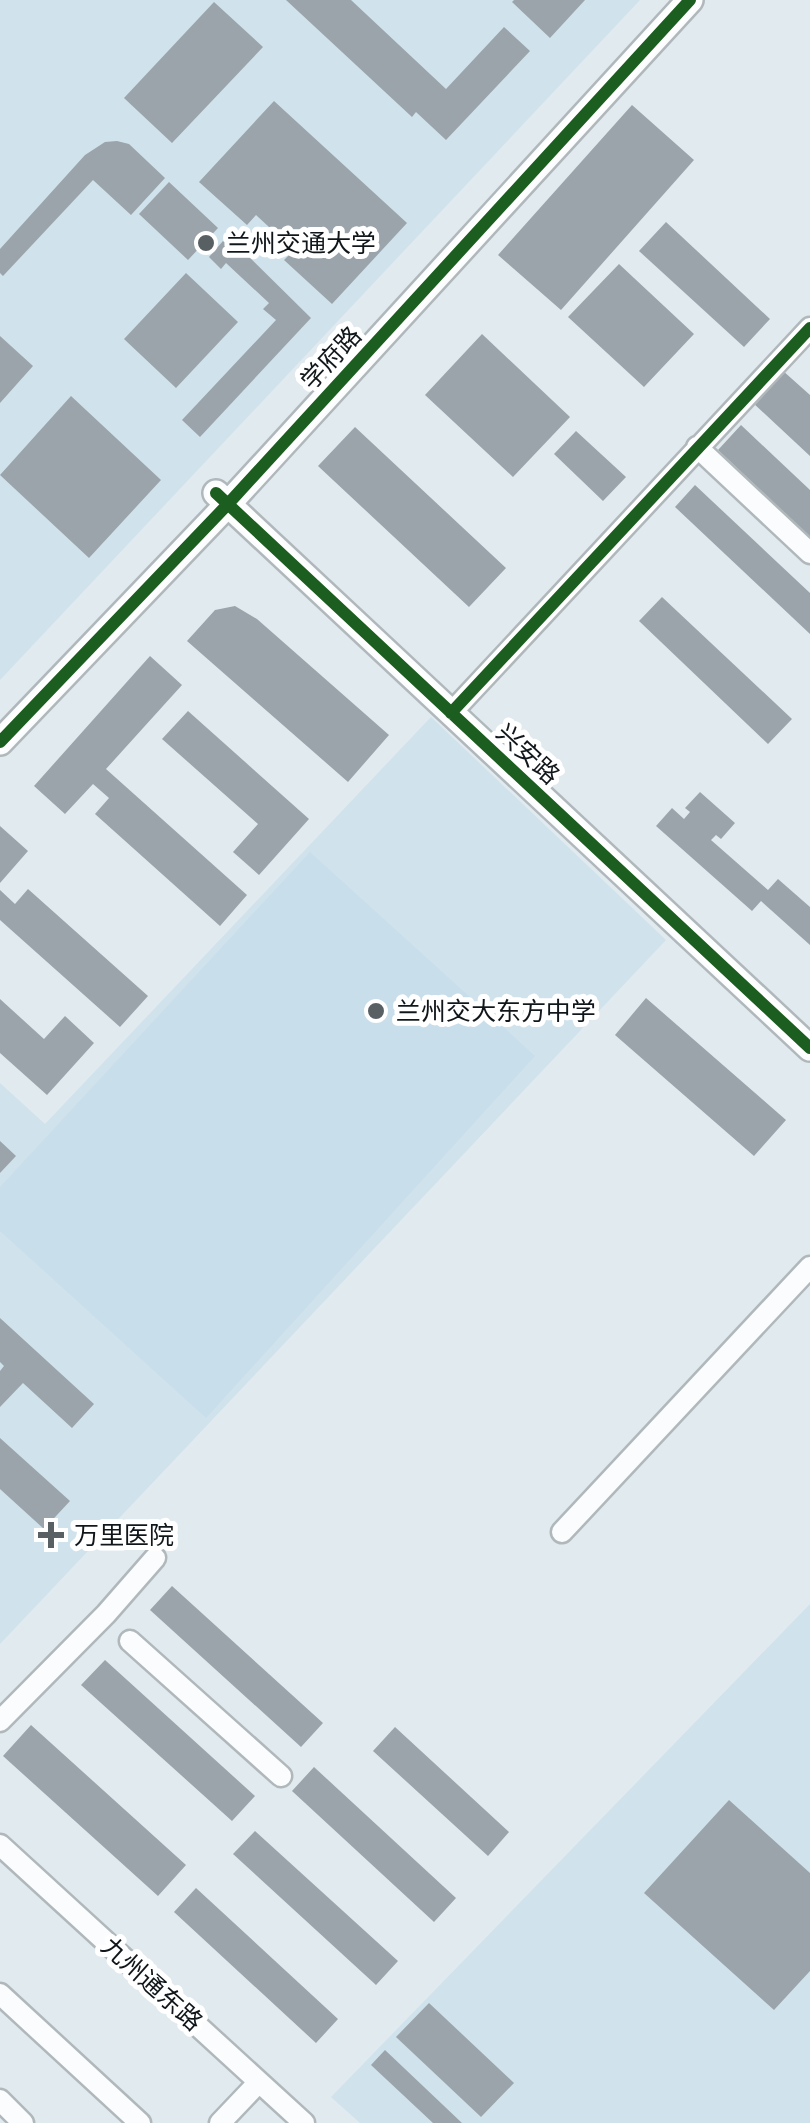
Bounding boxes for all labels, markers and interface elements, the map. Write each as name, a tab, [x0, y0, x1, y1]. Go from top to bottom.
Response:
place label: 兰州交通大学	[226, 230, 376, 257]
marker: 兰州交通大学	[195, 232, 217, 254]
street label: 学府路	[296, 321, 366, 395]
street label: 兴安路	[491, 719, 565, 789]
place label: 兰州交大东方中学	[396, 998, 596, 1025]
marker: 兰州交大东方中学	[365, 1000, 387, 1022]
marker: 万里医院	[38, 1522, 64, 1548]
place label: 万里医院	[74, 1522, 174, 1549]
street label: 九州通东路	[97, 1932, 207, 2036]

